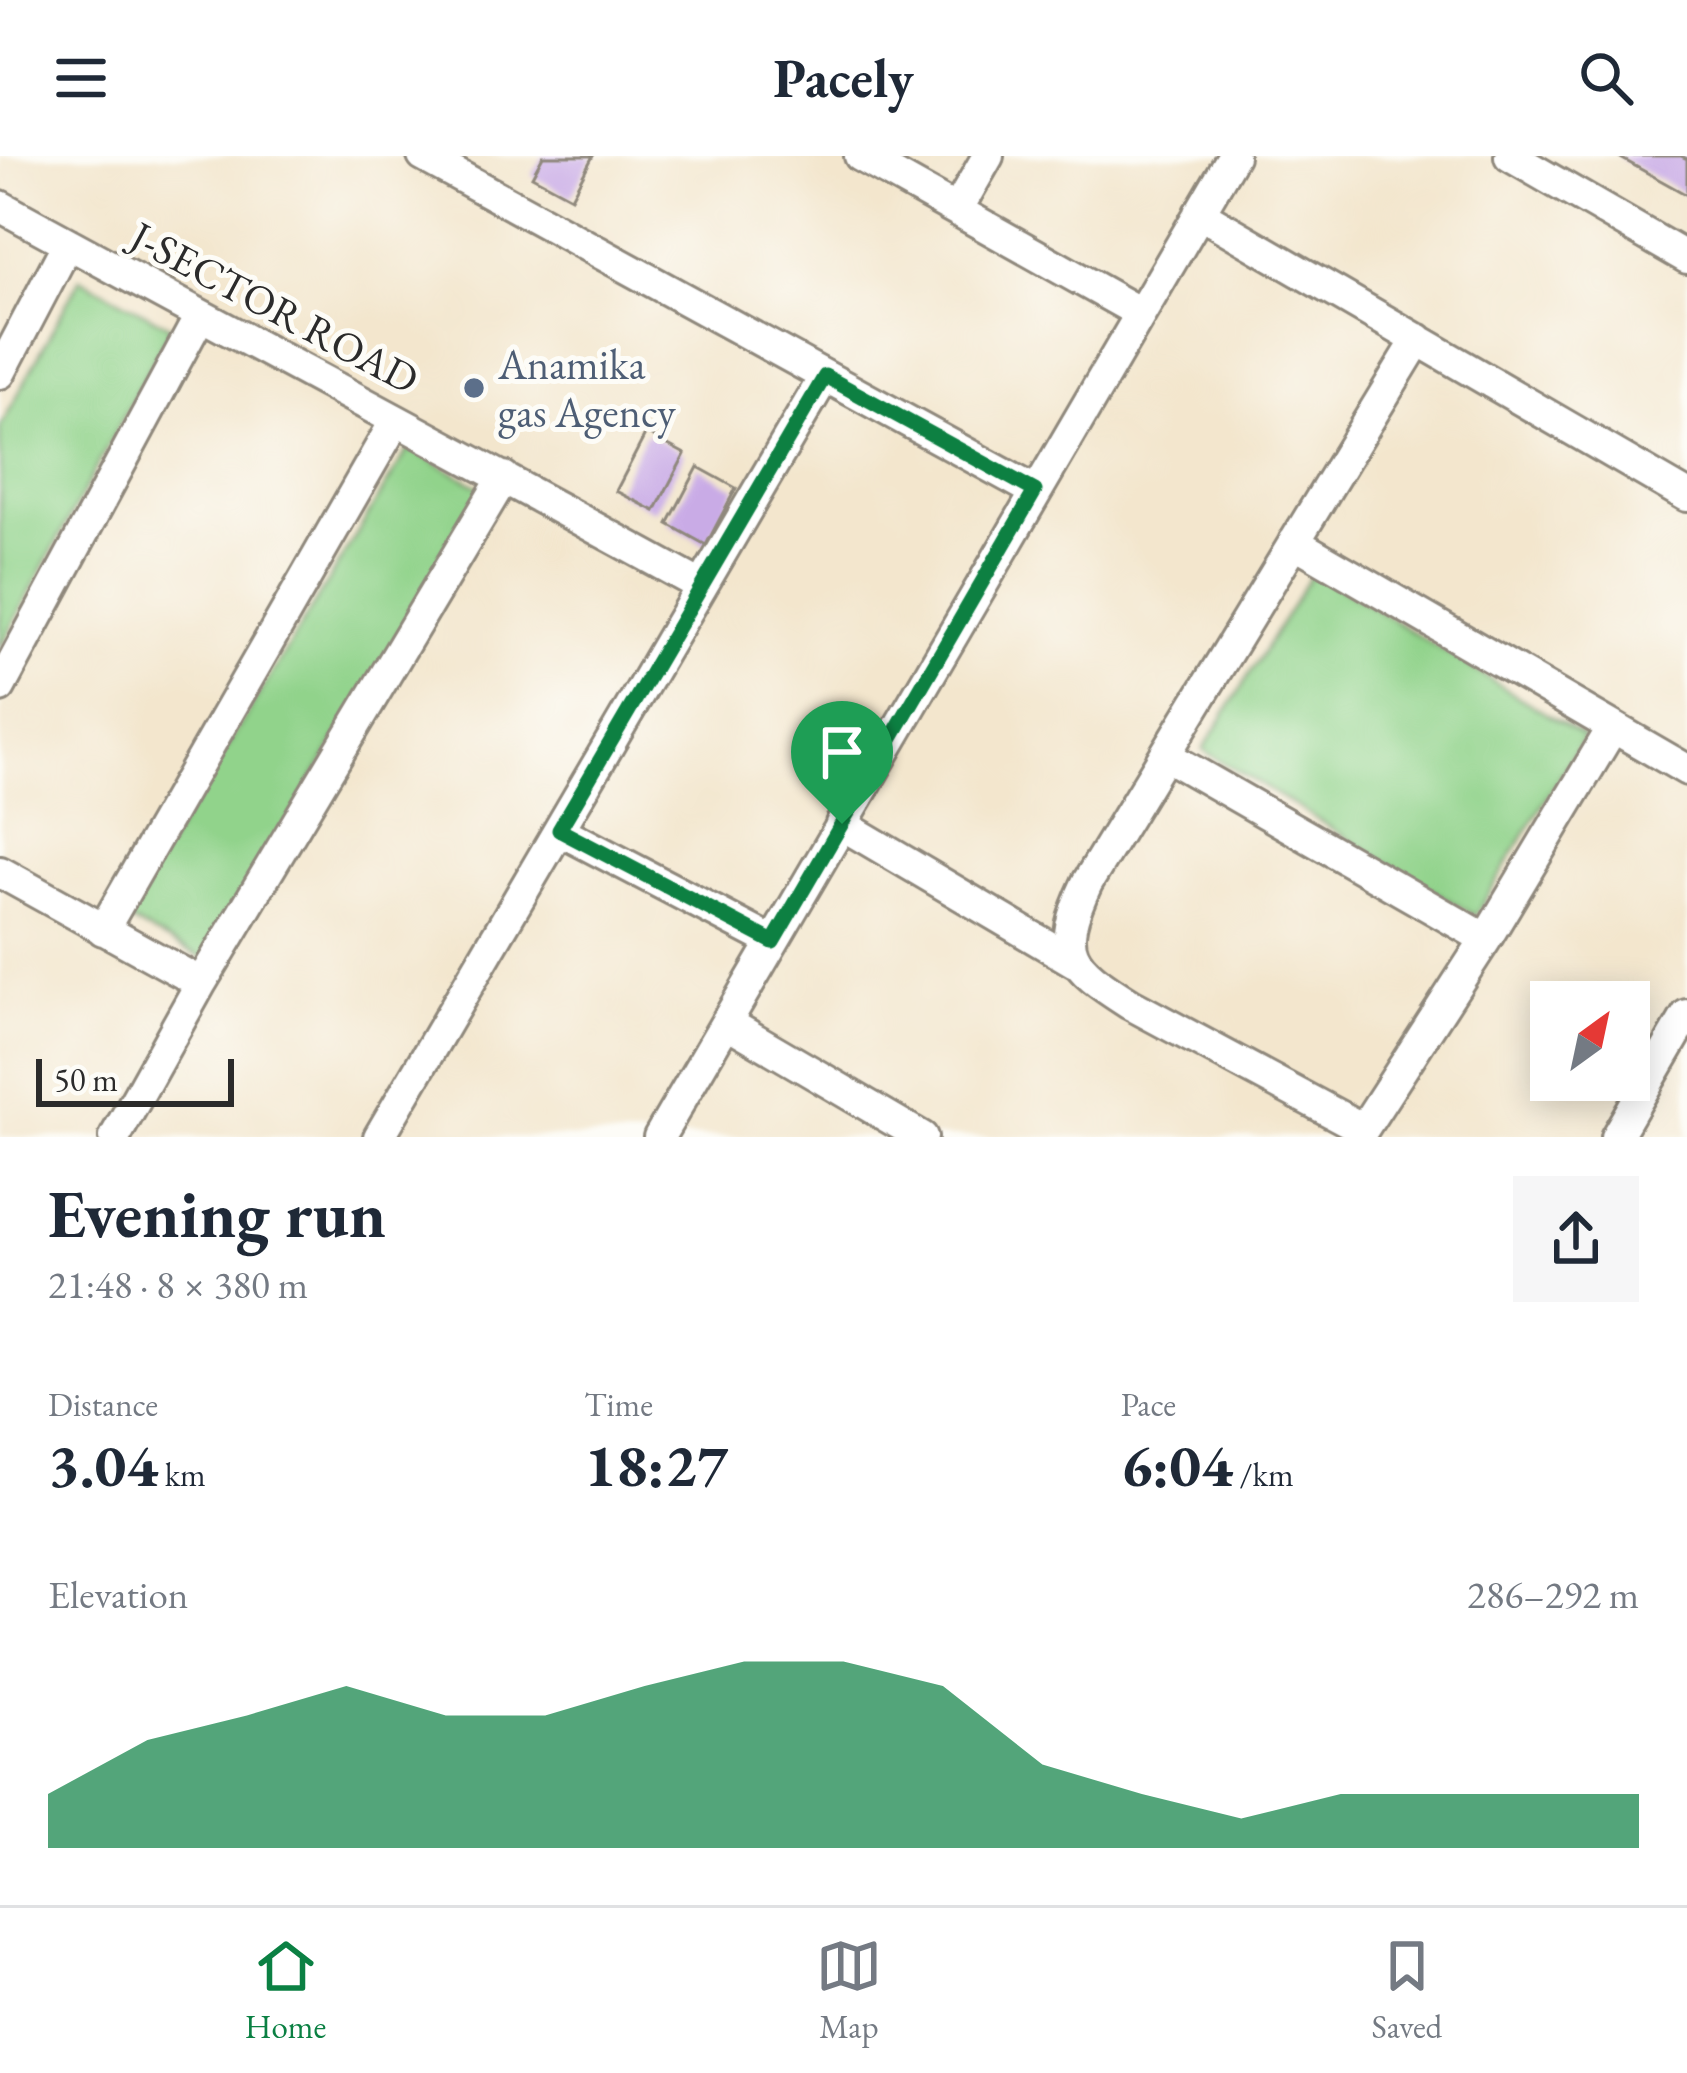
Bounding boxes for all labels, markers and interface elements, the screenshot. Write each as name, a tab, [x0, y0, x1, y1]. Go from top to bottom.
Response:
text: Pacely	[773, 43, 914, 113]
icon: menu	[48, 45, 114, 111]
icon: search	[1573, 45, 1639, 111]
street label: J-SECTOR ROAD	[119, 207, 428, 406]
place label: Anamika gas Agency	[497, 337, 676, 440]
marker: Anamika gas Agency	[461, 375, 487, 401]
pin	[791, 701, 893, 824]
icon: arrive	[809, 719, 875, 785]
north arrow	[1530, 981, 1650, 1101]
map controls	[1530, 981, 1650, 1101]
scale bar	[36, 1053, 234, 1106]
text: 50 m	[54, 1058, 118, 1101]
text: Evening run	[48, 1171, 386, 1257]
button: share	[1513, 1176, 1639, 1302]
text: 21:48 · 8 × 380 m	[48, 1259, 308, 1310]
text: Distance	[48, 1383, 158, 1426]
text: Time	[584, 1383, 653, 1426]
text: Pace	[1121, 1383, 1176, 1426]
text: 3.04	[48, 1426, 158, 1504]
text: 18:27	[584, 1426, 728, 1504]
text: 6:04	[1121, 1426, 1233, 1504]
text: km	[158, 1453, 206, 1496]
text: /km	[1233, 1453, 1294, 1496]
text: Elevation	[48, 1569, 188, 1620]
text: 286–292 m	[1467, 1569, 1639, 1620]
tab: Home	[245, 1933, 326, 2048]
tab: Map	[816, 1933, 882, 2048]
tab: Saved	[1371, 1933, 1442, 2048]

